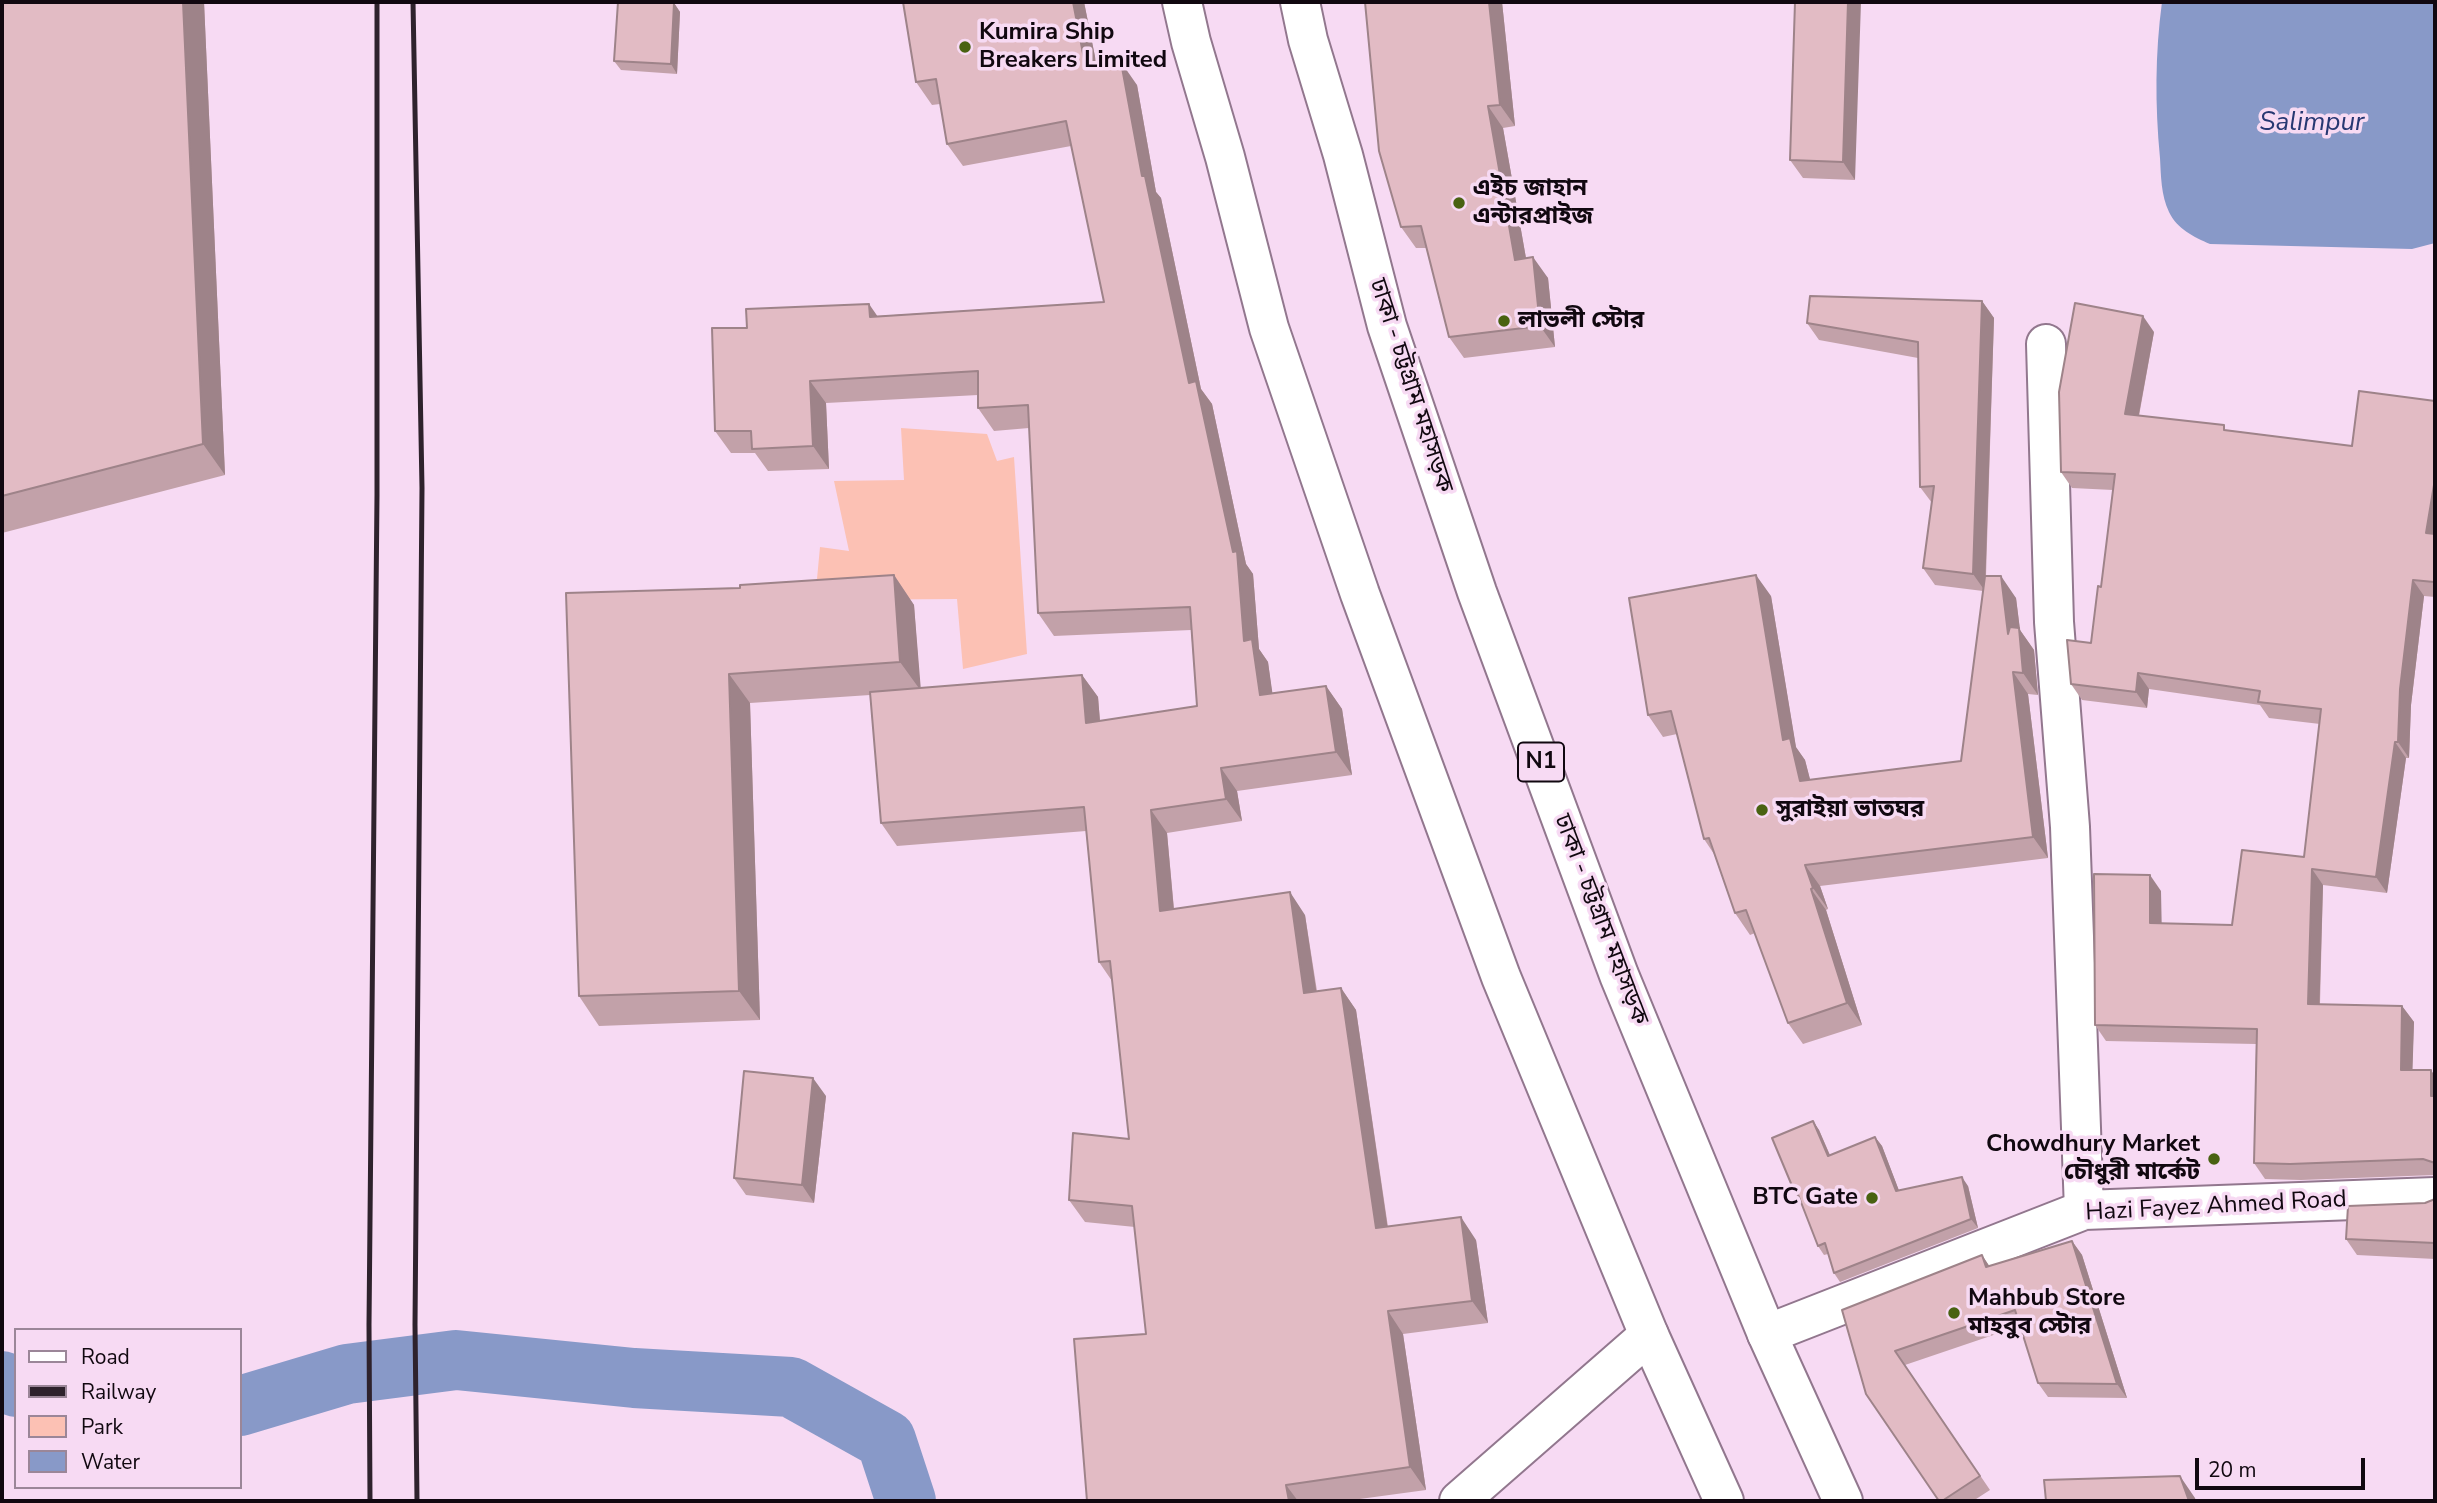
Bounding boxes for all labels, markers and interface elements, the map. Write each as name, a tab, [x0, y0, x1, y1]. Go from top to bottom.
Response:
place label: Kumira Ship Breakers Limited	[979, 19, 1167, 75]
marker: Kumira Ship Breakers Limited	[957, 39, 973, 55]
water label: Salimpur	[2260, 108, 2364, 140]
place label: এইচ জাহান এন্টারপ্রাইজ	[1473, 175, 1593, 231]
marker: এইচ জাহান এন্টারপ্রাইজ	[1451, 195, 1467, 211]
street label: ঢাকা - চট্টগ্রাম মহাসড়ক	[1362, 275, 1458, 497]
place label: লাভলী স্টোর	[1518, 307, 1644, 335]
marker: লাভলী স্টোর	[1496, 313, 1512, 329]
road number: N1	[1518, 742, 1564, 782]
place label: সুরাইয়া ভাতঘর	[1776, 796, 1924, 824]
marker: সুরাইয়া ভাতঘর	[1754, 802, 1770, 818]
street label: ঢাকা - চট্টগ্রাম মহাসড়ক	[1547, 811, 1653, 1029]
place label: Chowdhury Market চৌধুরী মার্কেট	[1986, 1131, 2200, 1187]
marker: Chowdhury Market চৌধুরী মার্কেট	[2206, 1151, 2222, 1167]
place label: BTC Gate	[1752, 1184, 1858, 1212]
street label: Hazi Fayez Ahmed Road	[2085, 1186, 2347, 1228]
marker: BTC Gate	[1864, 1190, 1880, 1206]
place label: Mahbub Store মাহবুব স্টোর	[1968, 1285, 2125, 1341]
marker: Mahbub Store মাহবুব স্টোর	[1946, 1305, 1962, 1321]
legend	[14, 1328, 242, 1489]
text: Road	[81, 1343, 130, 1371]
text: Railway	[81, 1378, 156, 1406]
text: Park	[81, 1413, 123, 1441]
scale bar	[2199, 1444, 2369, 1488]
text: Water	[81, 1448, 140, 1476]
text: 20 m	[2208, 1456, 2257, 1484]

